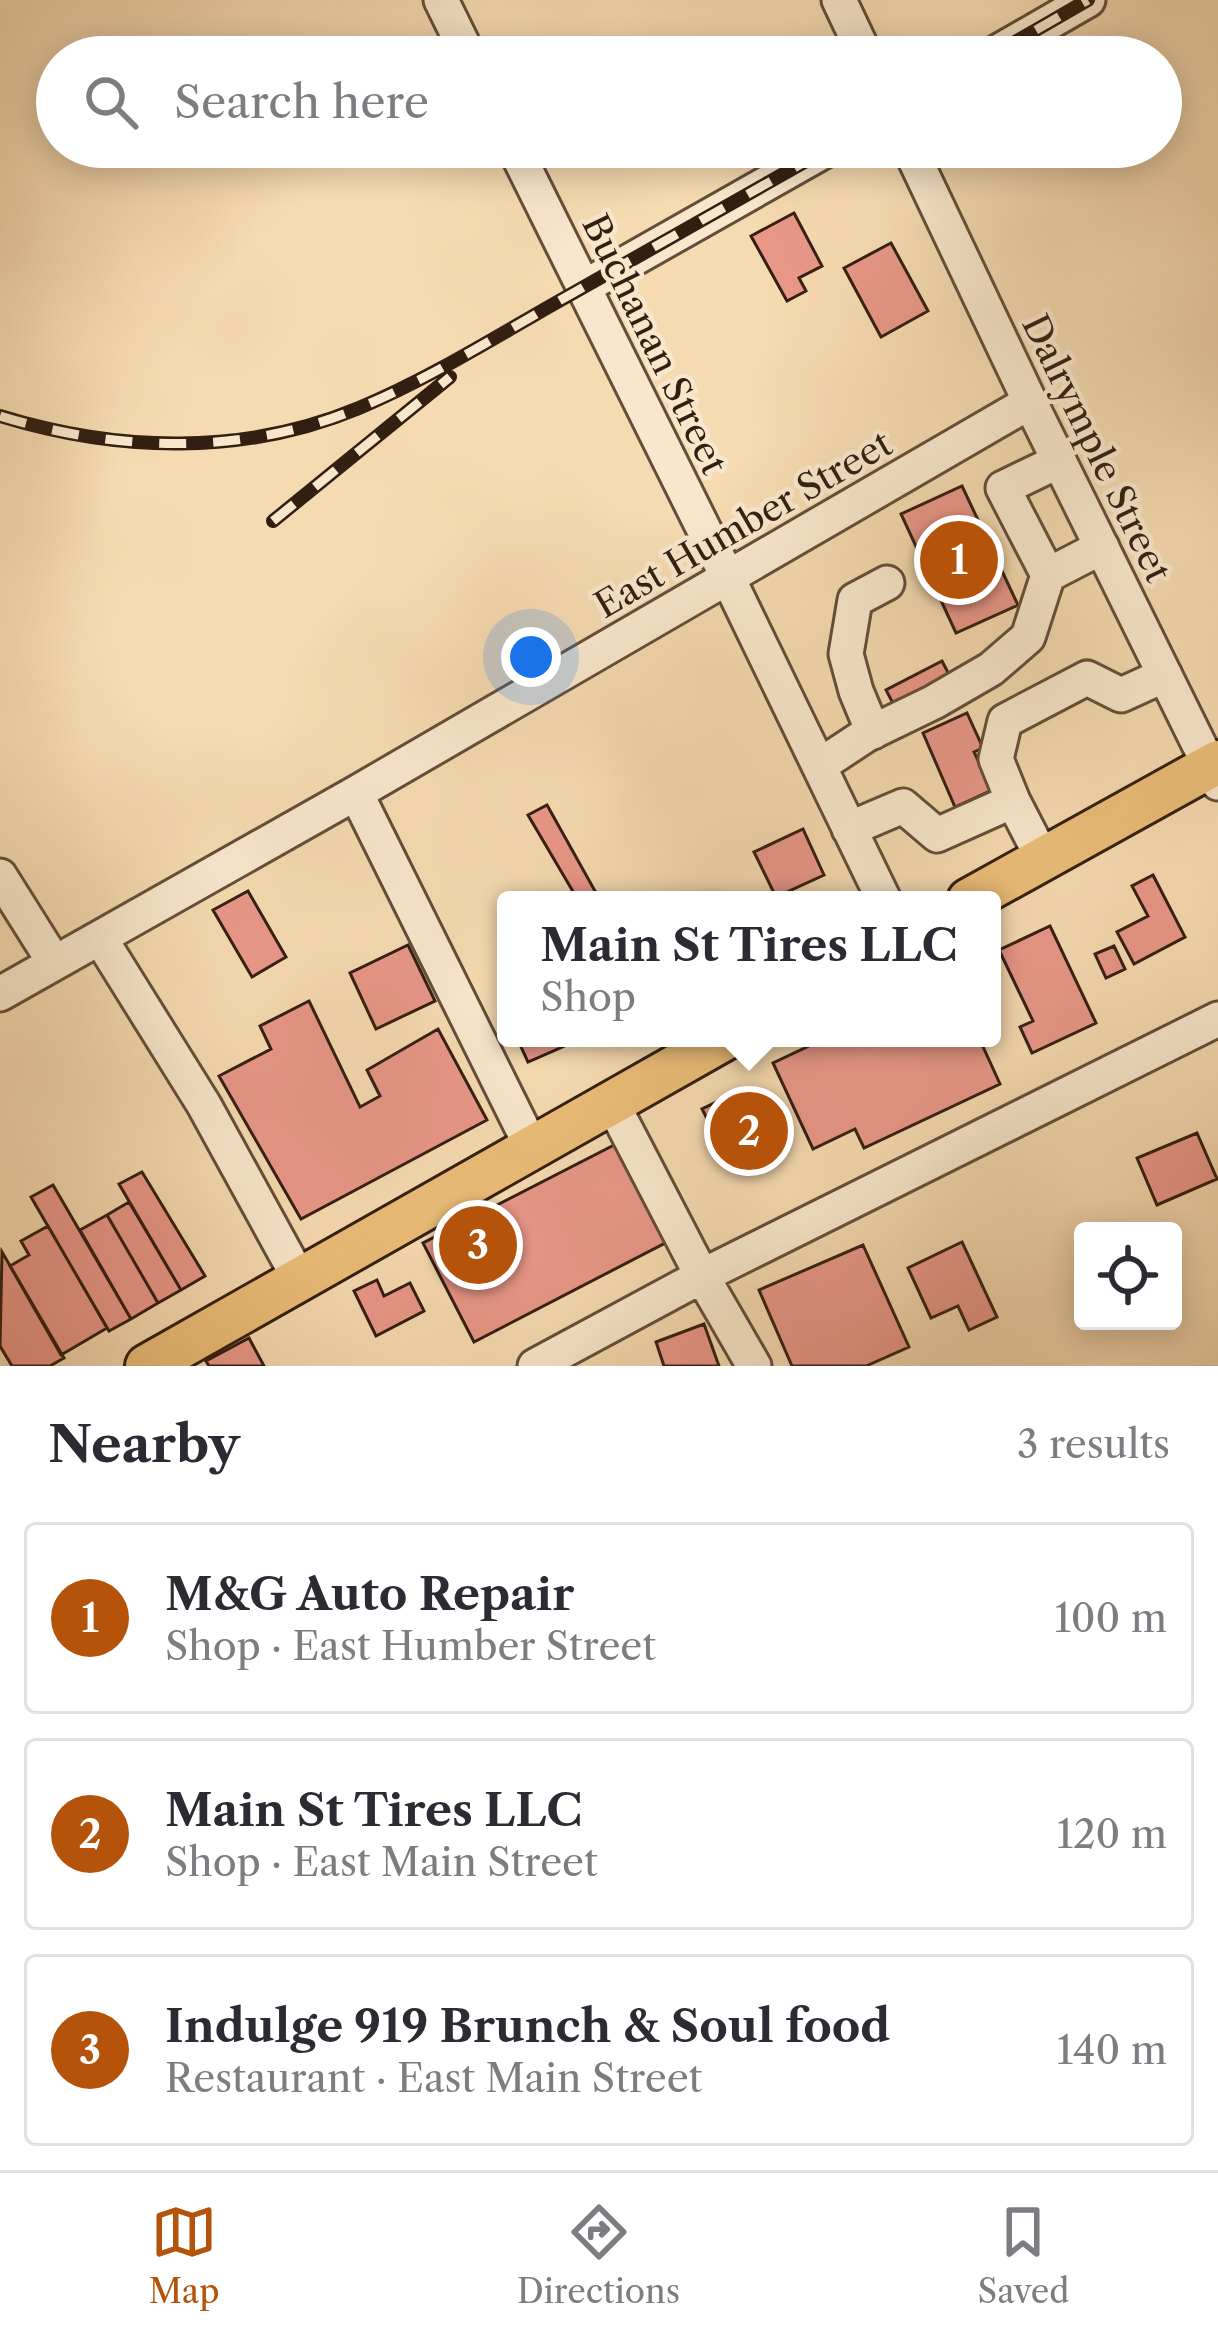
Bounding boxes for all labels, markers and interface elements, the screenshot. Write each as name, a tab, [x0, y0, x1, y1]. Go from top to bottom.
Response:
search box	[36, 36, 1182, 168]
icon: search	[78, 69, 144, 135]
text: Search here	[174, 74, 429, 130]
street label: Buchanan Street	[573, 207, 737, 481]
street label: Dalrymple Street	[1013, 307, 1181, 589]
street label: East Humber Street	[587, 421, 900, 627]
pin: 1	[920, 515, 998, 605]
your location	[501, 627, 561, 687]
popup	[497, 891, 1001, 1047]
text: Main St Tires LLC	[540, 917, 958, 973]
text: Shop	[540, 973, 636, 1021]
pin: 2	[710, 1086, 788, 1176]
pin: 3	[439, 1200, 517, 1290]
map controls	[1074, 1222, 1182, 1330]
button: locate	[1074, 1222, 1182, 1330]
text: Nearby	[48, 1413, 240, 1475]
text: 3 results	[1017, 1420, 1170, 1468]
text: M&G Auto Repair	[165, 1566, 574, 1622]
text: 1	[81, 1594, 99, 1642]
text: 100 m	[1054, 1594, 1167, 1642]
text: Shop · East Humber Street	[165, 1622, 656, 1670]
text: Main St Tires LLC	[165, 1782, 582, 1838]
text: 2	[78, 1810, 102, 1858]
text: 120 m	[1057, 1810, 1167, 1858]
text: Shop · East Main Street	[165, 1838, 598, 1886]
text: Indulge 919 Brunch & Soul food	[165, 1998, 890, 2054]
text: 3	[79, 2026, 101, 2074]
text: 140 m	[1057, 2026, 1167, 2074]
text: Restaurant · East Main Street	[165, 2054, 702, 2102]
tab: Map	[149, 2199, 220, 2312]
tab: Directions	[517, 2199, 680, 2312]
tab: Saved	[978, 2199, 1069, 2312]

